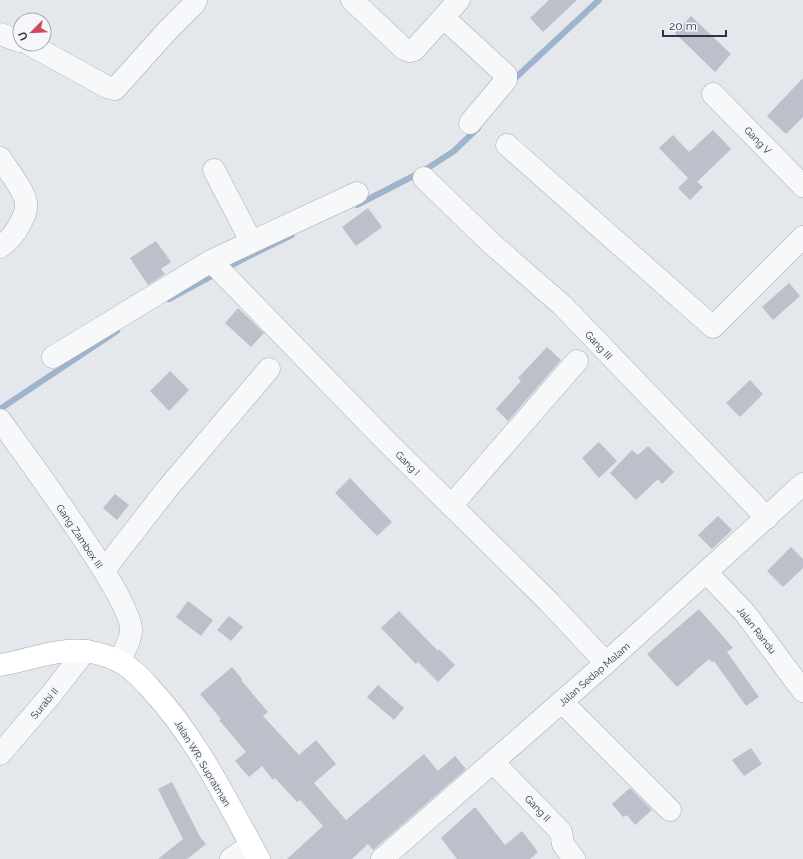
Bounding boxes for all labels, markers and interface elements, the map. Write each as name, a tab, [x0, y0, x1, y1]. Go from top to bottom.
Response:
north arrow	[12, 12, 52, 52]
scale bar	[663, 12, 726, 38]
text: 20 m	[669, 19, 697, 33]
text: U	[16, 29, 31, 42]
street label: Gang V	[742, 124, 773, 156]
street label: Gang III	[583, 329, 614, 362]
street label: Gang I	[393, 449, 422, 478]
street label: Gang Zambex III	[54, 502, 105, 570]
street label: Jalan Randu	[735, 605, 778, 656]
street label: Jalan Sedap Malam	[557, 641, 632, 708]
street label: Surabi II	[28, 686, 60, 721]
street label: Jalan WR. Supratman	[172, 718, 233, 809]
street label: Gang II	[523, 793, 553, 824]

